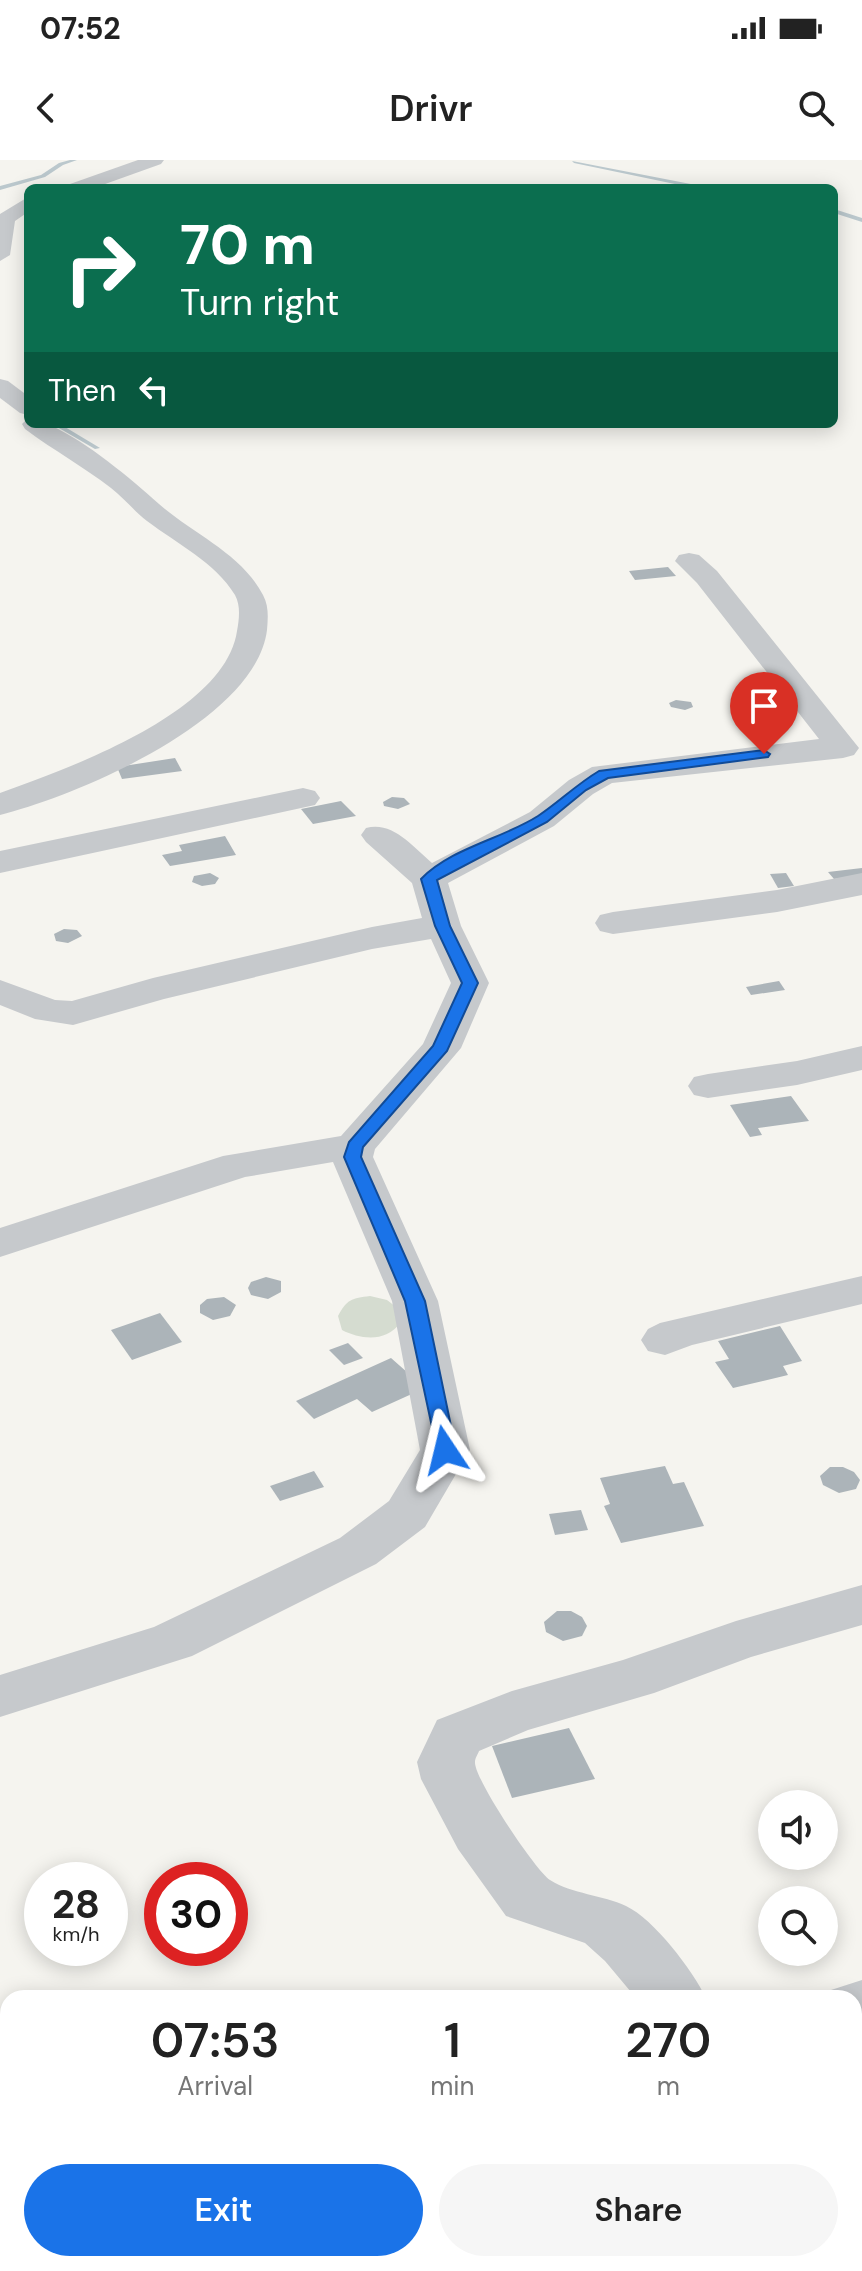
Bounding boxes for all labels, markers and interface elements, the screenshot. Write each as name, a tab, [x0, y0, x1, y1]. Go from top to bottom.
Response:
text: 07:52	[40, 9, 120, 48]
text: Drivr	[389, 85, 473, 132]
icon: back	[24, 86, 68, 130]
icon: search	[794, 86, 838, 130]
text: 70 m	[180, 208, 315, 281]
icon: right	[48, 216, 152, 320]
text: Turn right	[180, 279, 339, 326]
icon: left	[132, 368, 176, 412]
text: Then	[48, 371, 116, 410]
pin	[730, 672, 798, 754]
icon: arrive	[742, 684, 786, 728]
position arrow	[403, 1408, 487, 1492]
map controls	[758, 1790, 838, 1966]
button: sound	[758, 1790, 838, 1870]
speed limit sign: 30	[144, 1862, 248, 1966]
text: 28	[52, 1878, 100, 1930]
button: search	[758, 1886, 838, 1966]
text: km/h	[52, 1921, 100, 1947]
text: 07:53	[151, 2009, 279, 2072]
text: 1	[444, 2009, 461, 2072]
text: 270	[625, 2009, 711, 2072]
text: Arrival	[177, 2069, 253, 2103]
text: min	[430, 2069, 474, 2103]
text: m	[657, 2069, 680, 2103]
button: Exit	[24, 2164, 423, 2256]
button: Share	[439, 2164, 838, 2256]

